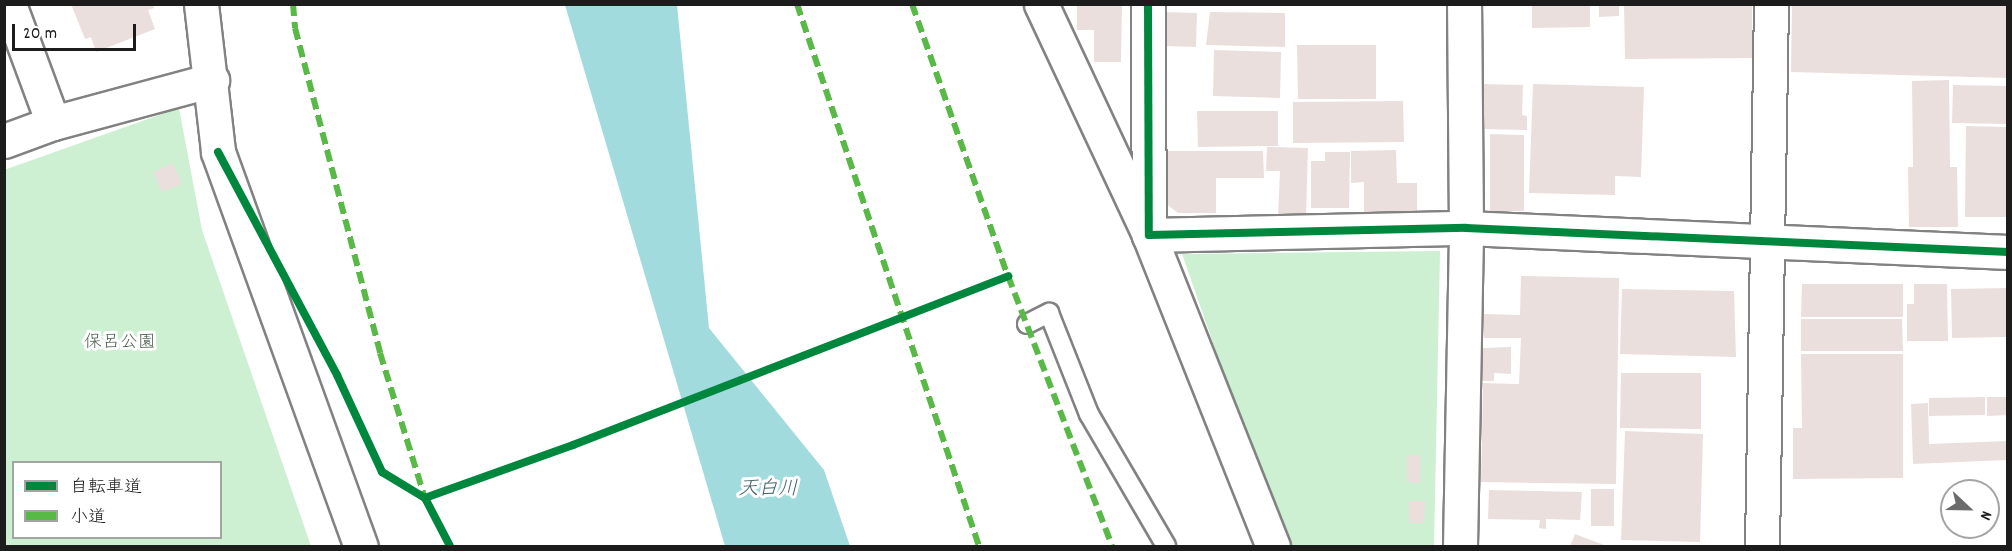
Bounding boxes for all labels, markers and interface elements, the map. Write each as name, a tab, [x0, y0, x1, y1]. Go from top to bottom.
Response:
scale bar	[15, 12, 140, 50]
text: 20 m	[23, 22, 57, 47]
park label: 保呂公園	[84, 333, 156, 355]
legend	[12, 461, 222, 539]
text: 自転車道	[70, 476, 142, 501]
water label: 天白川	[738, 478, 798, 502]
north arrow	[1940, 479, 2000, 539]
text: 小道	[70, 506, 106, 531]
text: N	[1973, 507, 1997, 523]

